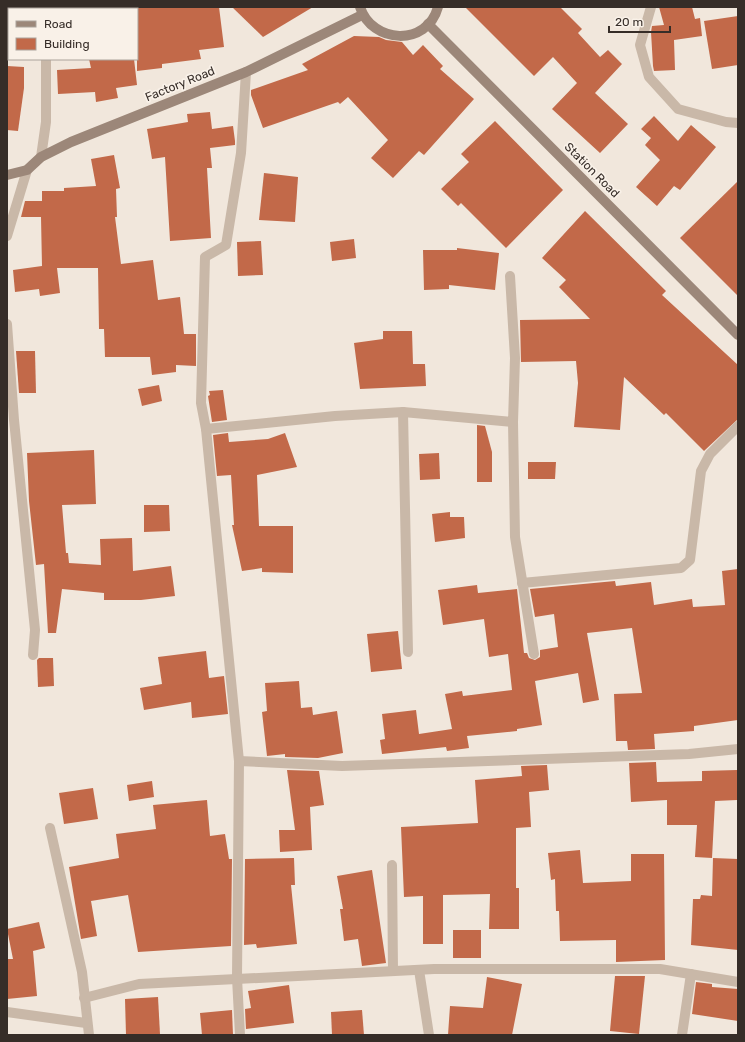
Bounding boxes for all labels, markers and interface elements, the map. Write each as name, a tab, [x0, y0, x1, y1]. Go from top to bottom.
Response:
legend	[8, 8, 138, 60]
scale bar	[609, 8, 670, 34]
text: 20 m	[615, 15, 643, 29]
text: Road	[44, 17, 72, 31]
text: Building	[44, 37, 90, 51]
street label: Factory Road	[143, 64, 217, 104]
street label: Station Road	[562, 140, 622, 200]

